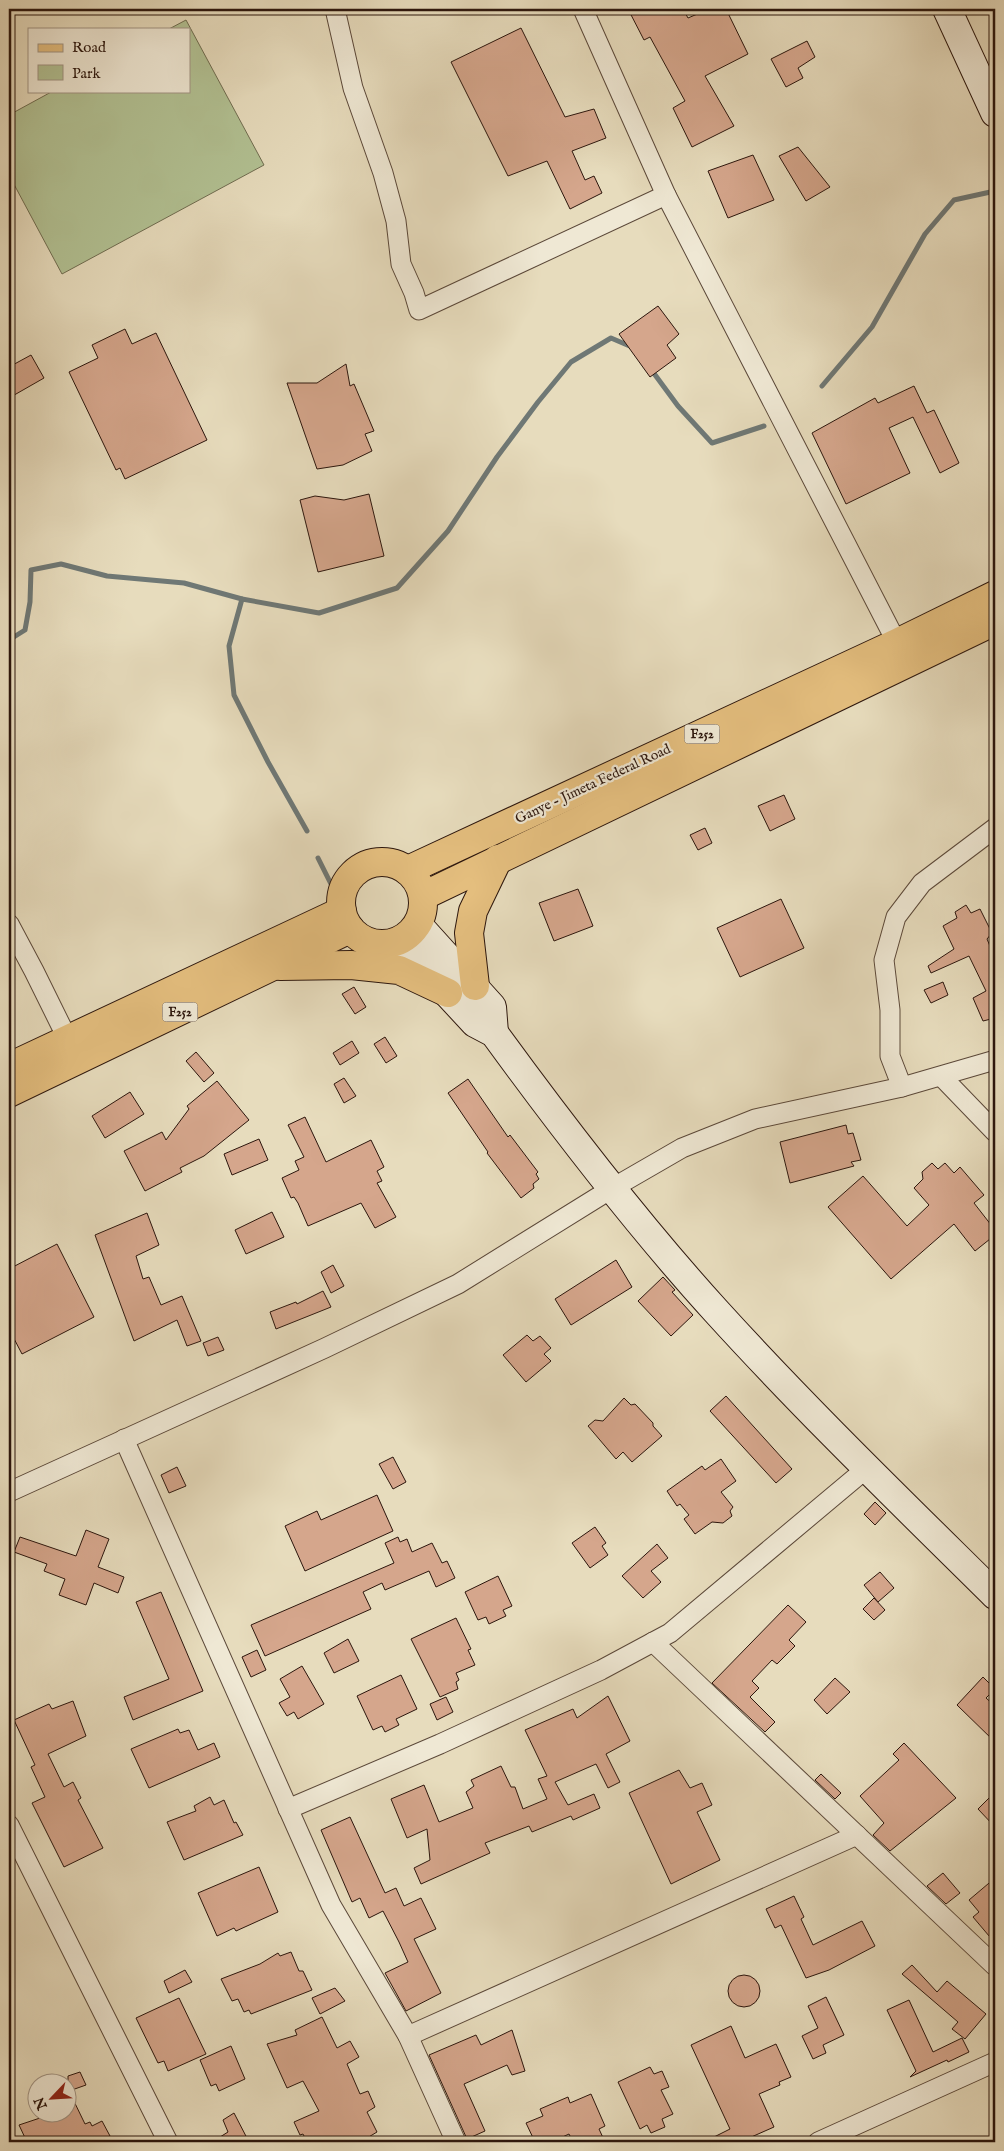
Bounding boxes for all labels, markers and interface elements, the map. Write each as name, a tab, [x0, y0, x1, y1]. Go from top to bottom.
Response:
legend	[28, 28, 190, 92]
text: Road	[72, 38, 107, 57]
text: Park	[72, 64, 102, 83]
road number: F252	[684, 724, 720, 744]
street label: Ganye - Jimeta Federal Road	[512, 740, 674, 828]
road number: F252	[162, 1002, 198, 1022]
north arrow	[28, 2074, 78, 2124]
text: N	[30, 2094, 52, 2113]

